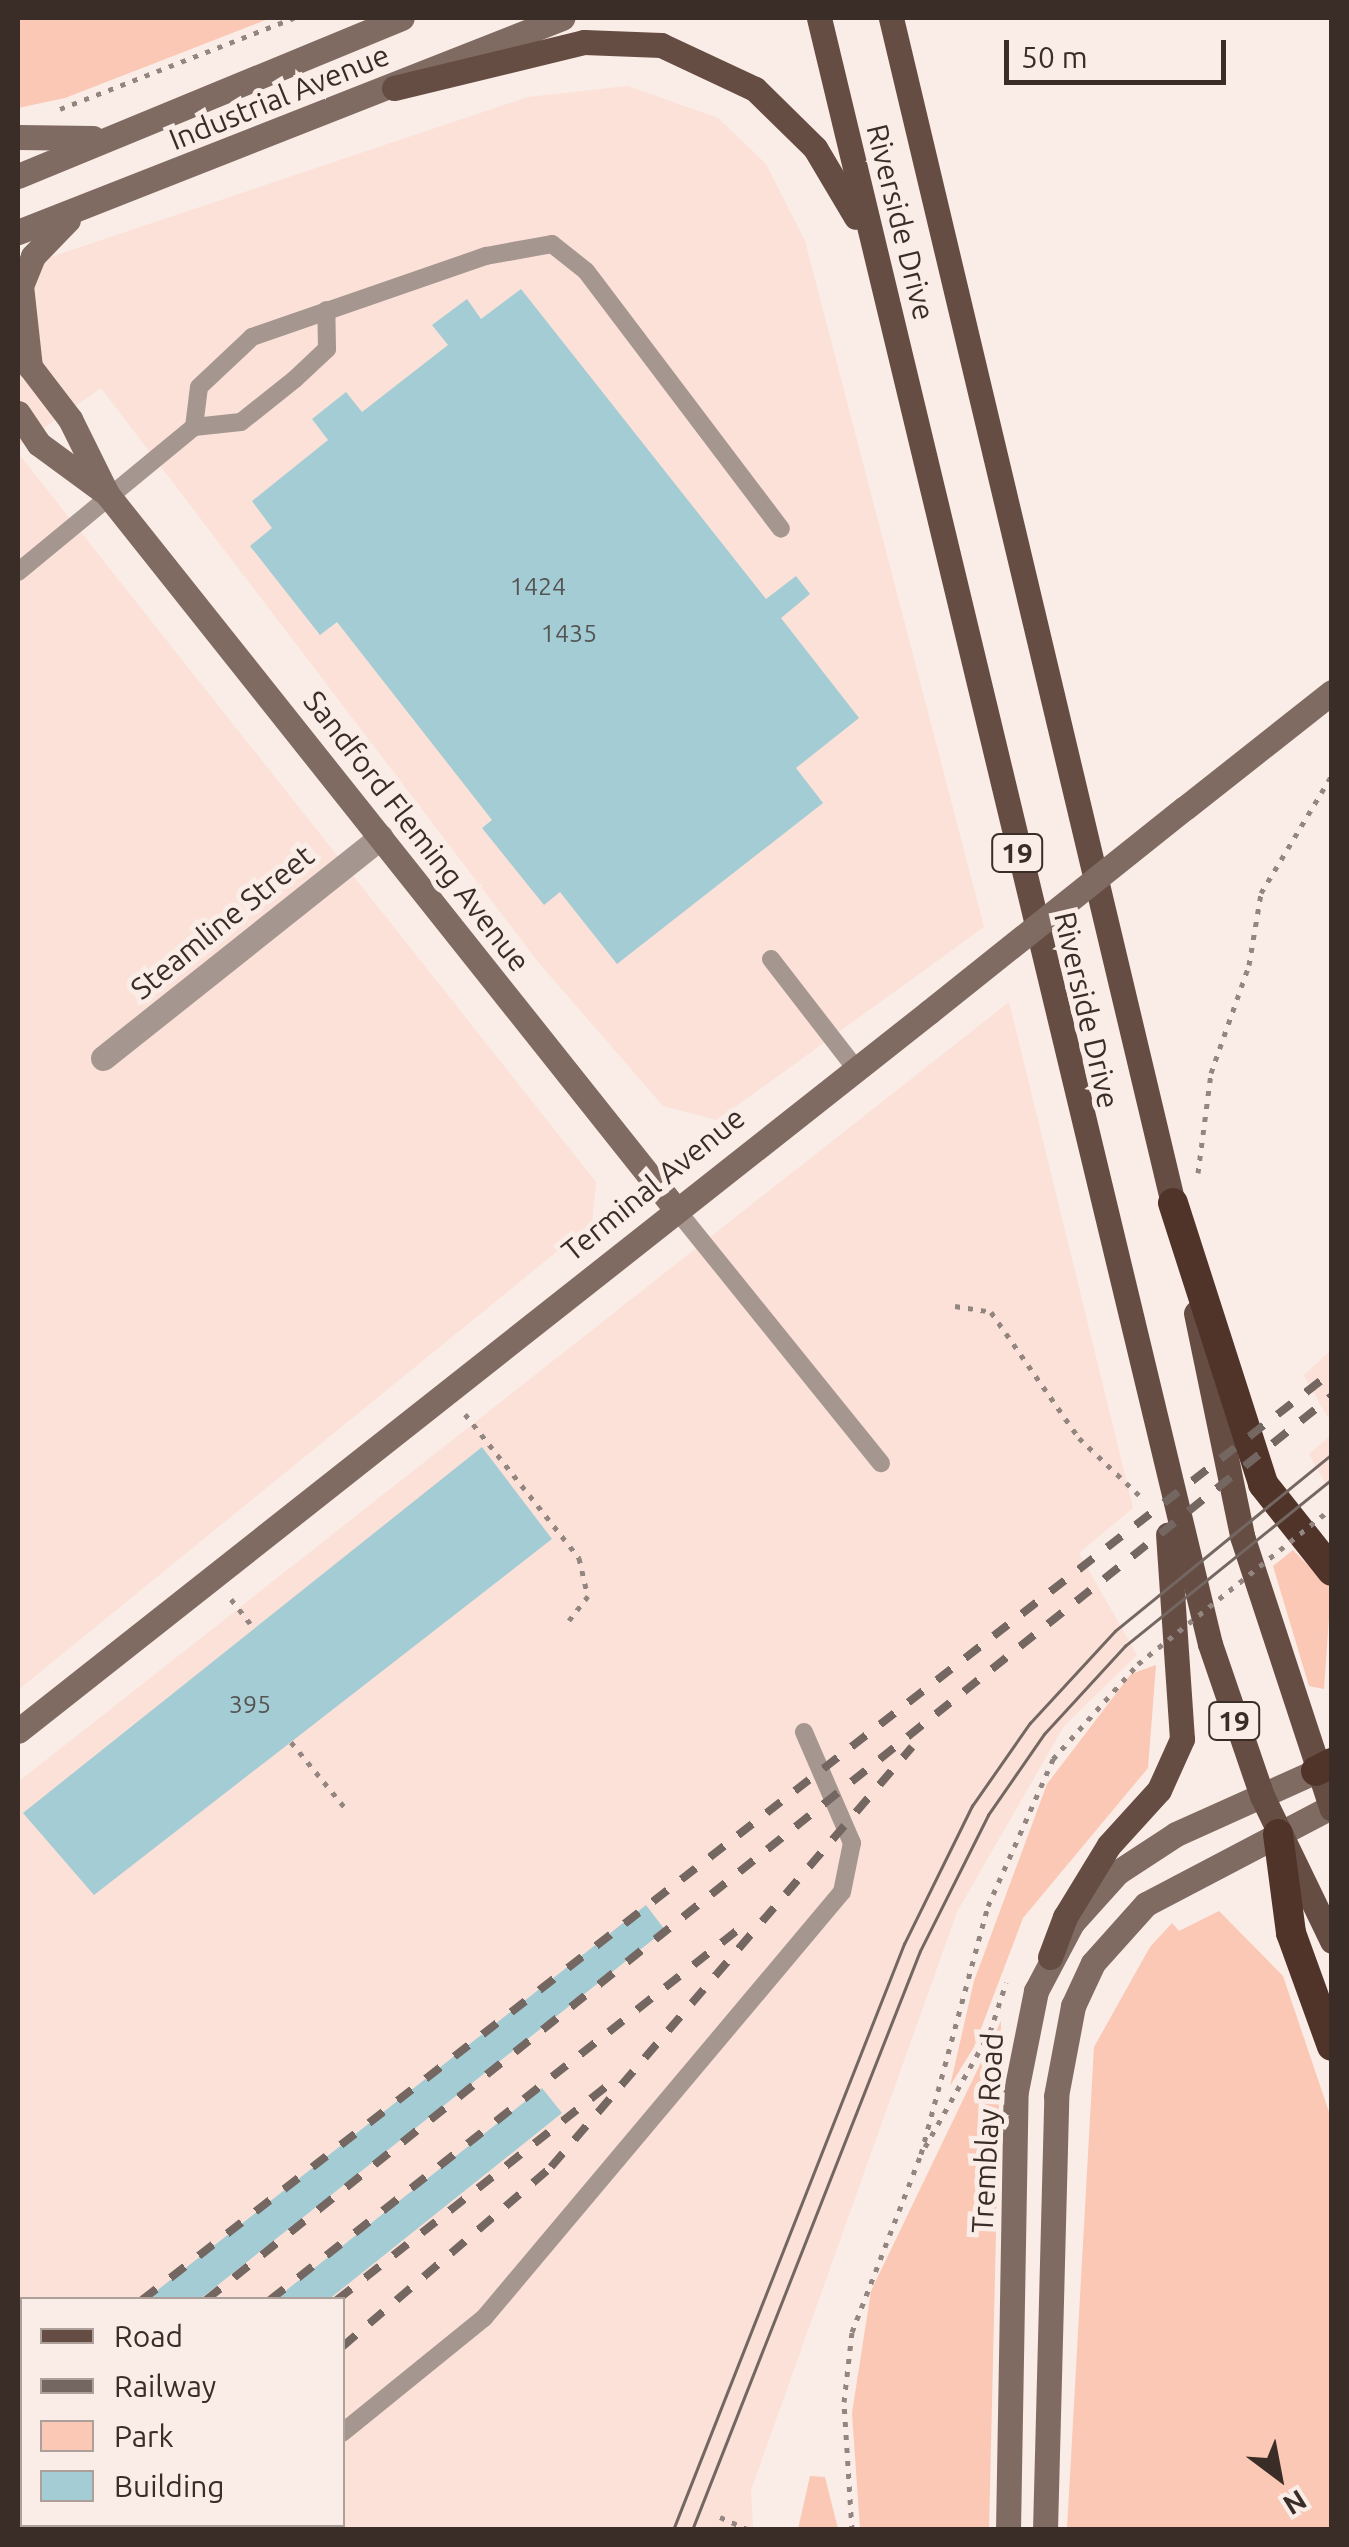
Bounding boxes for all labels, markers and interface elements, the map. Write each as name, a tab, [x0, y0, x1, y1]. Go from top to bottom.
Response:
scale bar	[1009, 20, 1232, 82]
street label: Industrial Avenue	[164, 36, 394, 158]
text: 50 m	[1021, 40, 1088, 74]
street label: Riverside Drive	[859, 120, 943, 324]
house number: 1424	[510, 571, 566, 601]
house number: 1435	[541, 618, 597, 648]
street label: Sandford Fleming Avenue	[296, 683, 538, 979]
road number: 19	[990, 830, 1044, 876]
street label: Steamline Street	[123, 837, 321, 1007]
street label: Riverside Drive	[1047, 908, 1127, 1112]
street label: Terminal Avenue	[554, 1099, 752, 1269]
house number: 395	[229, 1689, 271, 1719]
road number: 19	[1206, 1698, 1262, 1744]
street label: Tremblay Road	[964, 2032, 1010, 2234]
legend	[20, 2297, 345, 2527]
text: Road	[114, 2319, 183, 2353]
text: Railway	[114, 2369, 216, 2403]
text: Park	[114, 2419, 174, 2453]
north arrow	[1229, 2427, 1329, 2527]
text: Building	[114, 2469, 225, 2503]
text: N	[1278, 2484, 1312, 2522]

